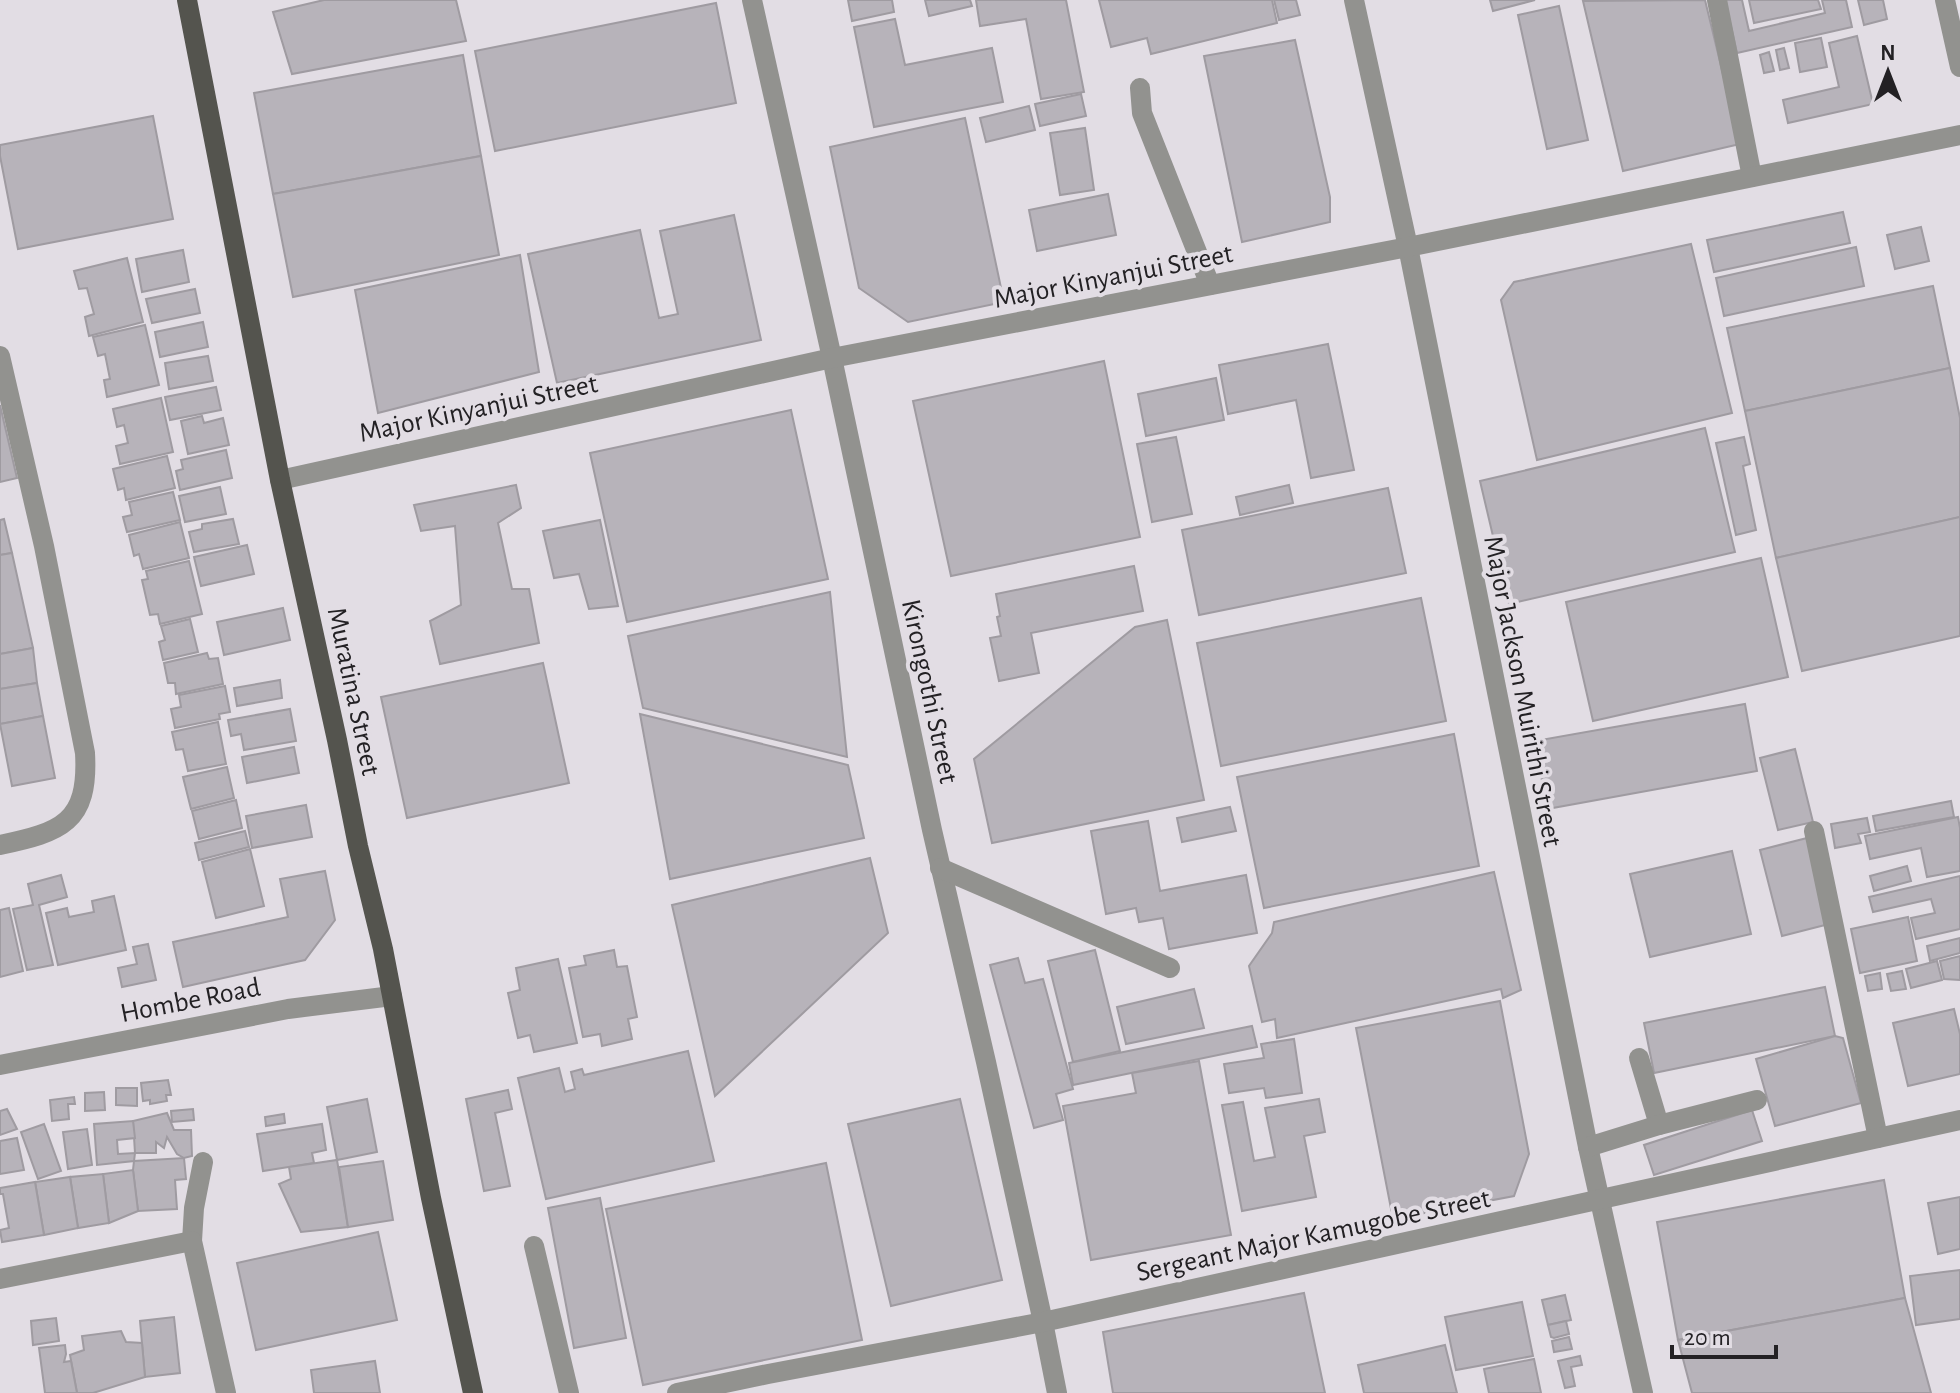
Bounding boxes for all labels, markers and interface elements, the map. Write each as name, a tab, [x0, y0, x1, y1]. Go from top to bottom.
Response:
north arrow	[1848, 32, 1928, 112]
text: N	[1880, 42, 1896, 64]
street label: Major Kinyanjui Street	[991, 240, 1235, 314]
street label: Major Kinyanjui Street	[357, 370, 600, 448]
street label: Major Jackson Muirithi Street	[1478, 534, 1566, 849]
street label: Kirongothi Street	[896, 597, 962, 786]
street label: Muratina Street	[322, 605, 385, 778]
street label: Hombe Road	[118, 974, 263, 1028]
street label: Sergeant Major Kamugobe Street	[1134, 1185, 1493, 1287]
scale bar	[1672, 1309, 1776, 1359]
text: 20 m	[1684, 1326, 1731, 1350]

